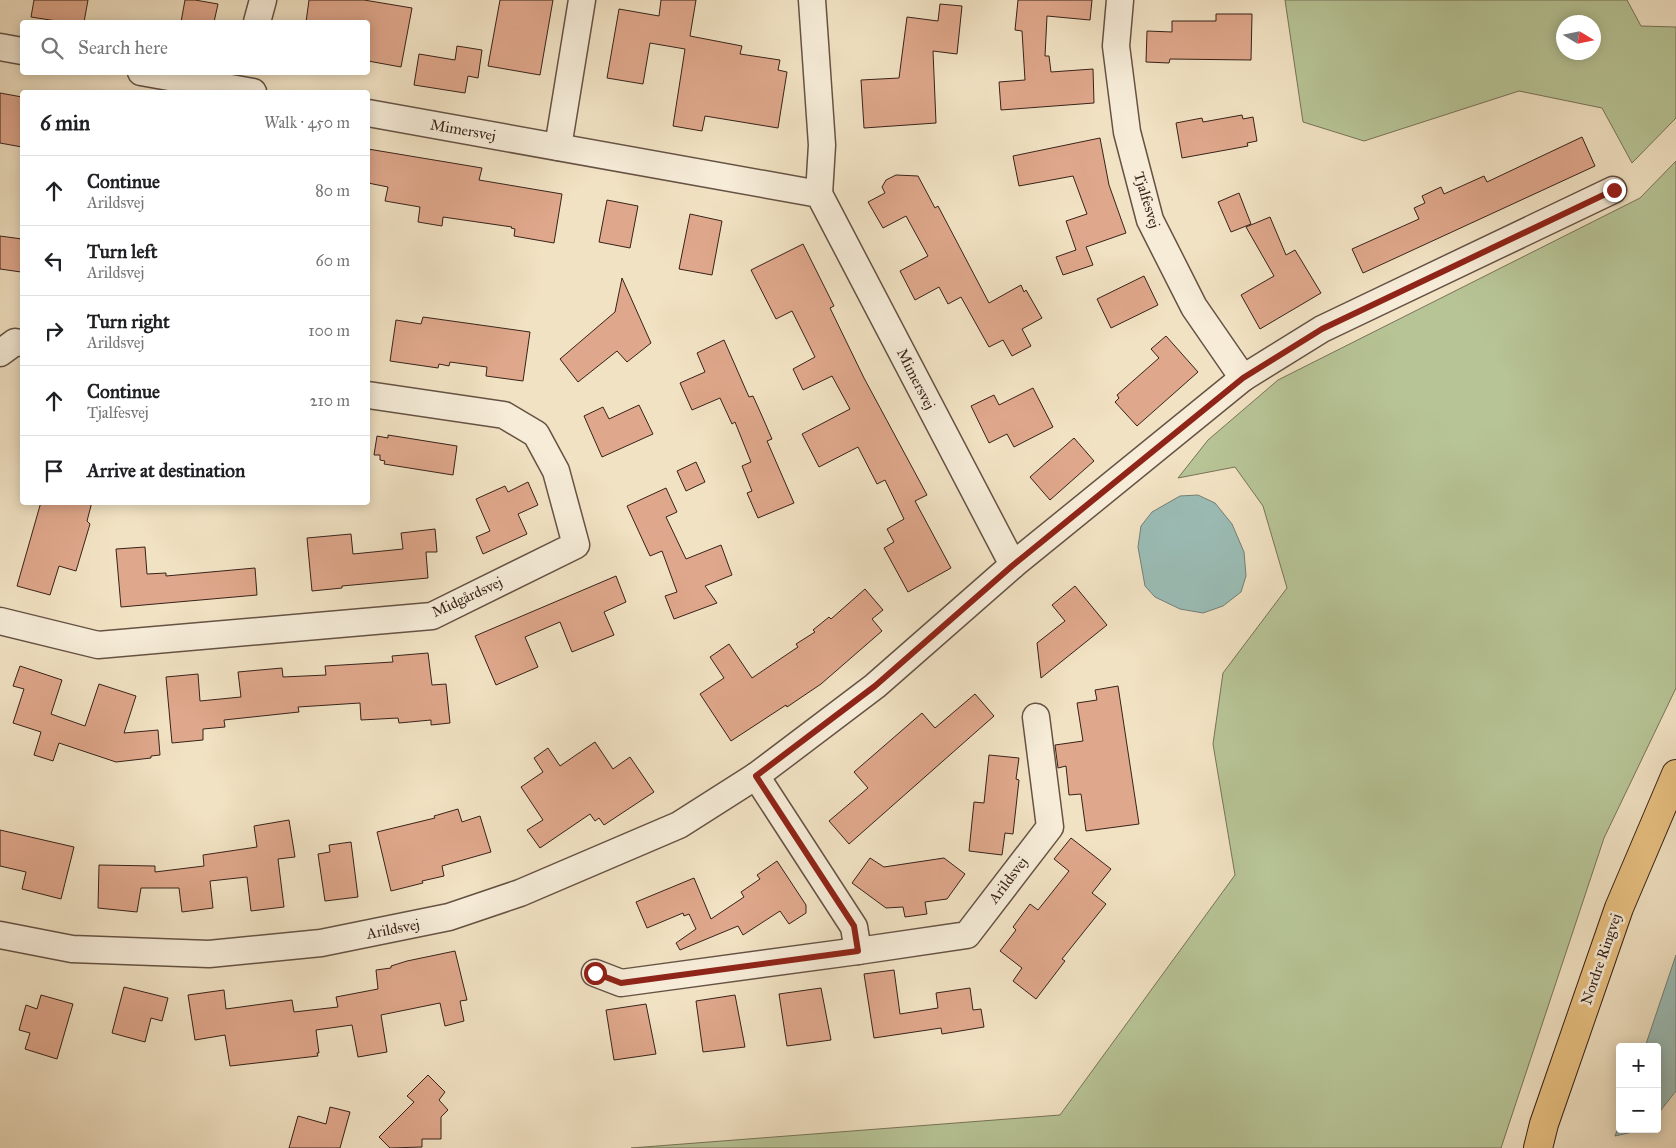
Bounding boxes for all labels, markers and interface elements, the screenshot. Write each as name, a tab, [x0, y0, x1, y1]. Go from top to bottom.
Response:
north arrow	[1556, 15, 1601, 60]
search box	[20, 20, 370, 75]
icon: search	[38, 34, 66, 62]
text: Search here	[78, 36, 168, 59]
text: 6 min	[40, 110, 90, 136]
text: Walk · 450 m	[264, 113, 350, 132]
street label: Mimersvej	[429, 115, 497, 145]
text: Continue	[87, 170, 160, 193]
street label: Tjalfesvej	[1130, 170, 1164, 230]
icon: ahead	[40, 177, 68, 205]
route end	[1603, 179, 1626, 202]
text: 80 m	[315, 181, 350, 200]
text: Arildsvej	[87, 193, 144, 212]
text: Turn left	[87, 240, 157, 263]
icon: left	[40, 247, 68, 275]
text: 60 m	[316, 251, 350, 270]
text: Arildsvej	[87, 263, 144, 282]
text: Turn right	[87, 310, 170, 333]
icon: right	[40, 317, 68, 345]
text: 100 m	[308, 321, 350, 340]
text: Arildsvej	[87, 333, 144, 352]
street label: Mimersvej	[893, 345, 939, 413]
text: Continue	[87, 380, 160, 403]
icon: ahead	[40, 387, 68, 415]
text: 210 m	[310, 391, 350, 410]
text: Tjalfesvej	[87, 403, 149, 422]
icon: arrive	[40, 457, 68, 485]
text: Arrive at destination	[87, 459, 245, 482]
street label: Midgårdsvej	[429, 573, 505, 621]
street label: Arildsvej	[984, 853, 1031, 908]
street label: Nordre Ringvej	[1577, 911, 1625, 1007]
street label: Arildsvej	[364, 915, 421, 943]
route start	[584, 962, 607, 985]
map controls	[1616, 1043, 1661, 1133]
button: +	[1616, 1043, 1661, 1088]
button: −	[1616, 1088, 1661, 1133]

